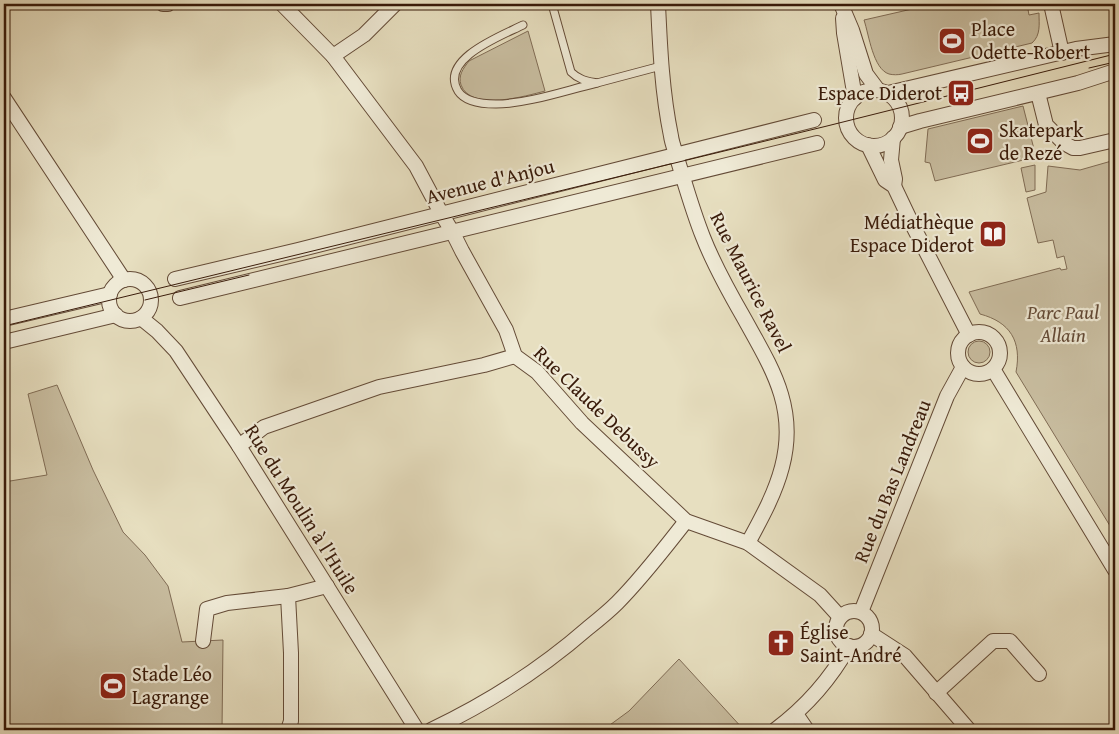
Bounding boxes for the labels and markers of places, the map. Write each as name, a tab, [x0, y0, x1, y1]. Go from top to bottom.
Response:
place label: Place Odette-Robert	[971, 14, 1090, 66]
sports icon: Place Odette-Robert	[937, 26, 967, 56]
place label: Espace Diderot	[818, 78, 942, 107]
bus stop icon: Espace Diderot	[946, 78, 976, 108]
place label: Skatepark de Rezé	[999, 115, 1084, 167]
sports icon: Skatepark de Rezé	[965, 126, 995, 156]
place label: Médiathèque Espace Diderot	[850, 207, 974, 259]
library icon: Médiathèque Espace Diderot	[978, 219, 1008, 249]
place label: Église Saint-André	[800, 617, 902, 669]
church icon: Église Saint-André	[766, 628, 796, 658]
place label: Stade Léo Lagrange	[132, 659, 212, 711]
sports icon: Stade Léo Lagrange	[98, 671, 128, 701]

